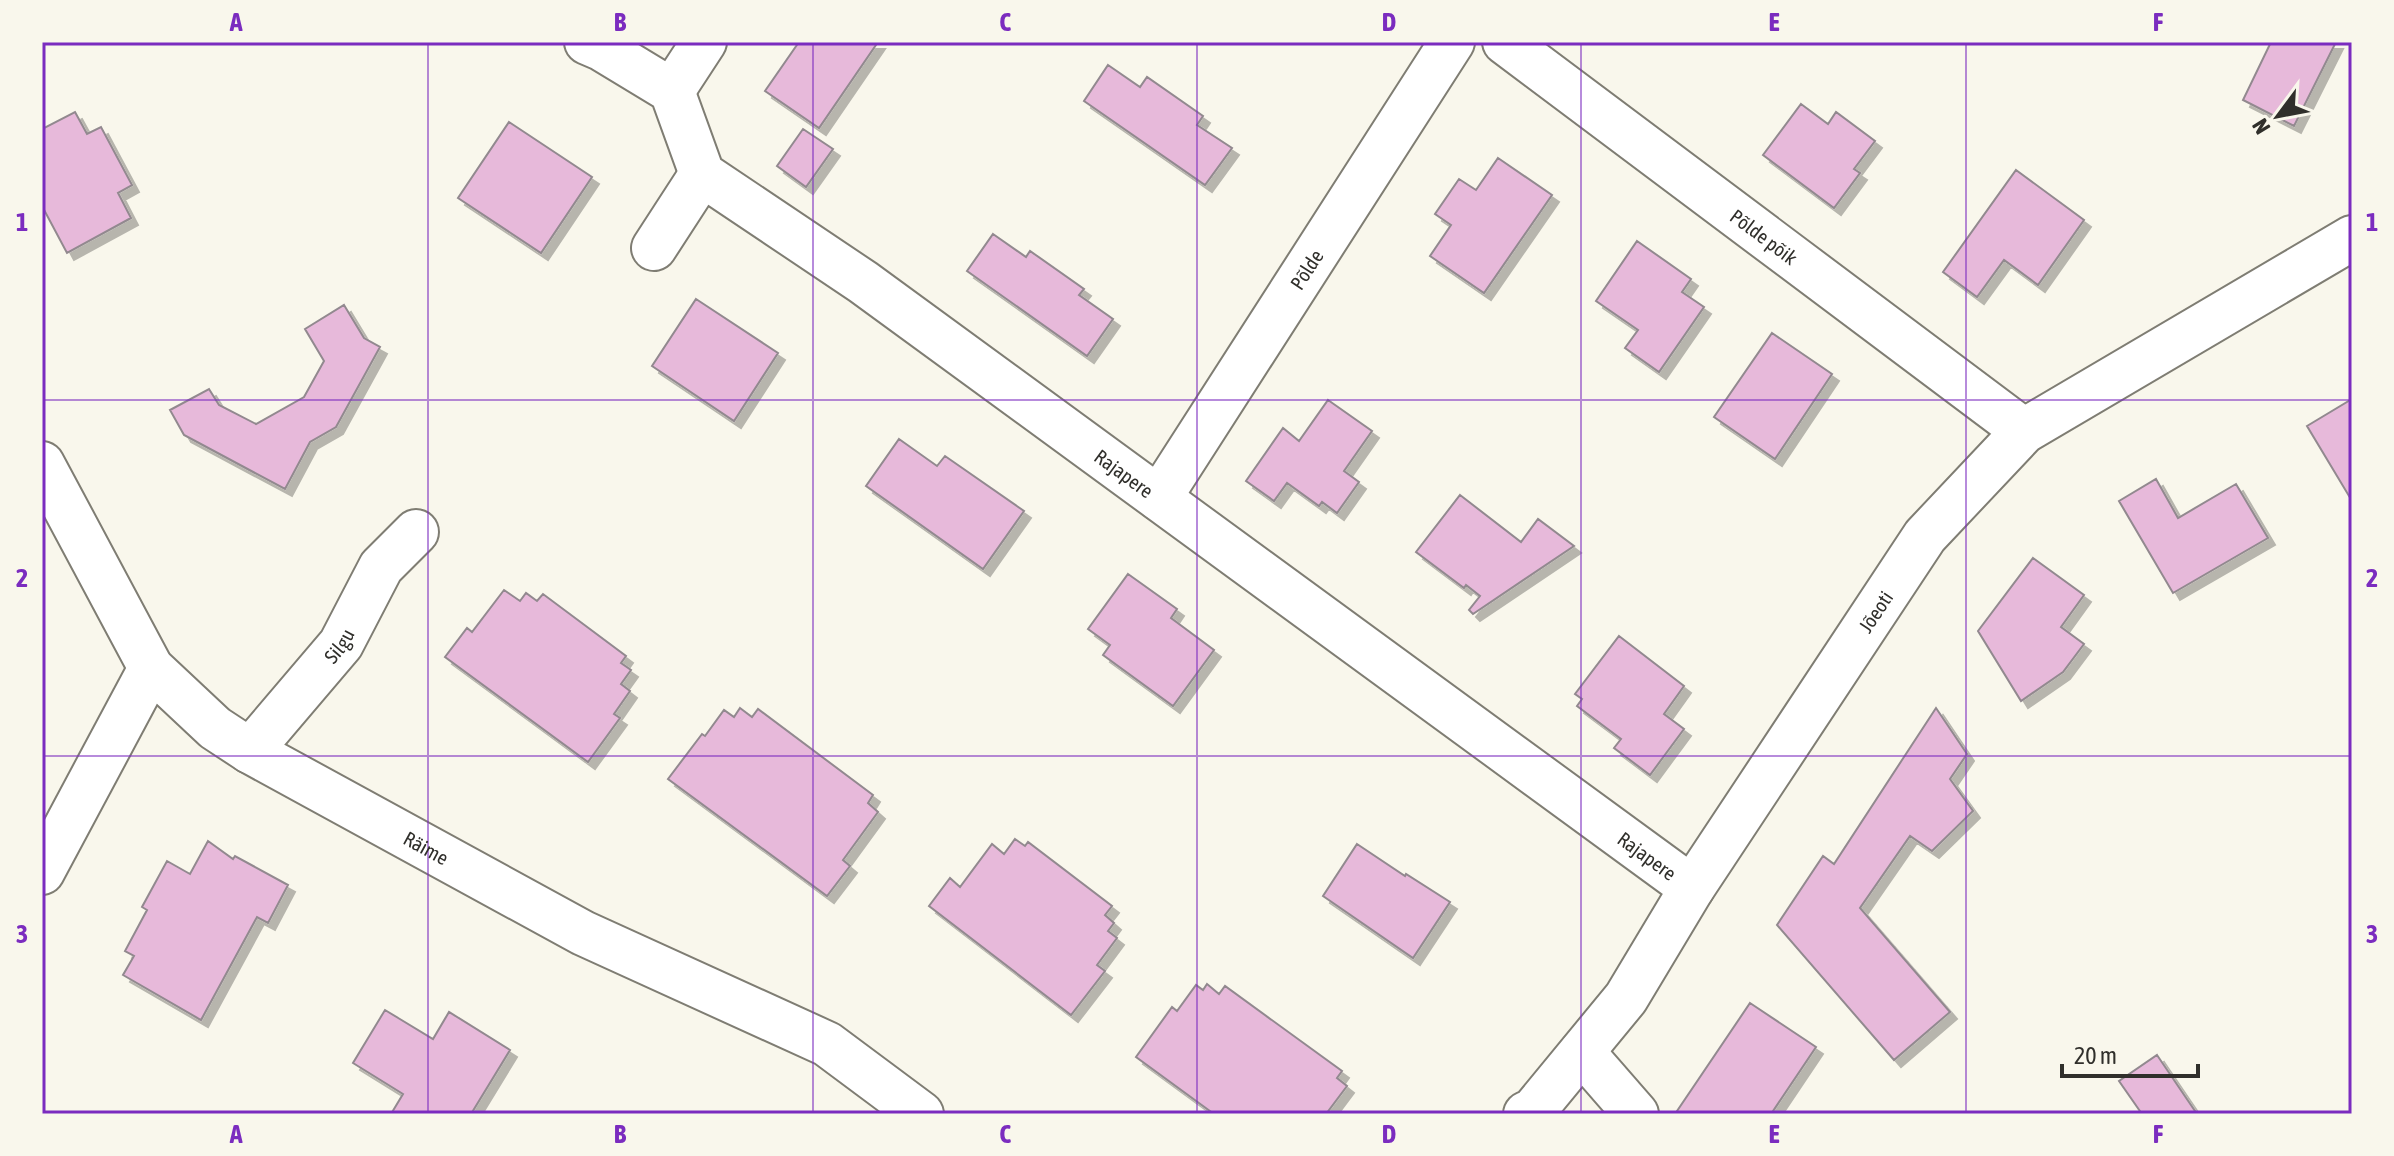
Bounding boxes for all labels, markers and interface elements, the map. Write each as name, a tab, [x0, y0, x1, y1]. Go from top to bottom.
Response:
text: A	[229, 7, 243, 37]
text: B	[614, 7, 627, 37]
text: C	[999, 7, 1011, 37]
text: D	[1382, 7, 1396, 37]
text: E	[1768, 7, 1780, 37]
text: F	[2153, 7, 2164, 37]
north arrow	[2238, 76, 2318, 156]
text: N	[2247, 114, 2276, 139]
street label: Põlde põik	[1726, 204, 1802, 269]
text: 1	[16, 207, 28, 237]
text: 1	[2366, 207, 2378, 237]
street label: Põlde	[1285, 245, 1327, 293]
street label: Rajapere	[1091, 444, 1158, 502]
text: 2	[16, 563, 28, 593]
text: 2	[2366, 563, 2378, 593]
street label: Jõeoti	[1853, 586, 1897, 636]
street label: Silgu	[319, 625, 358, 667]
street label: Räime	[400, 826, 453, 869]
street label: Rajapere	[1614, 826, 1681, 884]
text: 3	[16, 919, 28, 949]
text: 3	[2366, 919, 2378, 949]
scale bar	[2062, 1028, 2198, 1078]
text: 20 m	[2074, 1042, 2117, 1069]
text: A	[229, 1119, 243, 1149]
text: B	[614, 1119, 627, 1149]
text: C	[999, 1119, 1011, 1149]
text: D	[1382, 1119, 1396, 1149]
text: E	[1768, 1119, 1780, 1149]
text: F	[2153, 1119, 2164, 1149]

